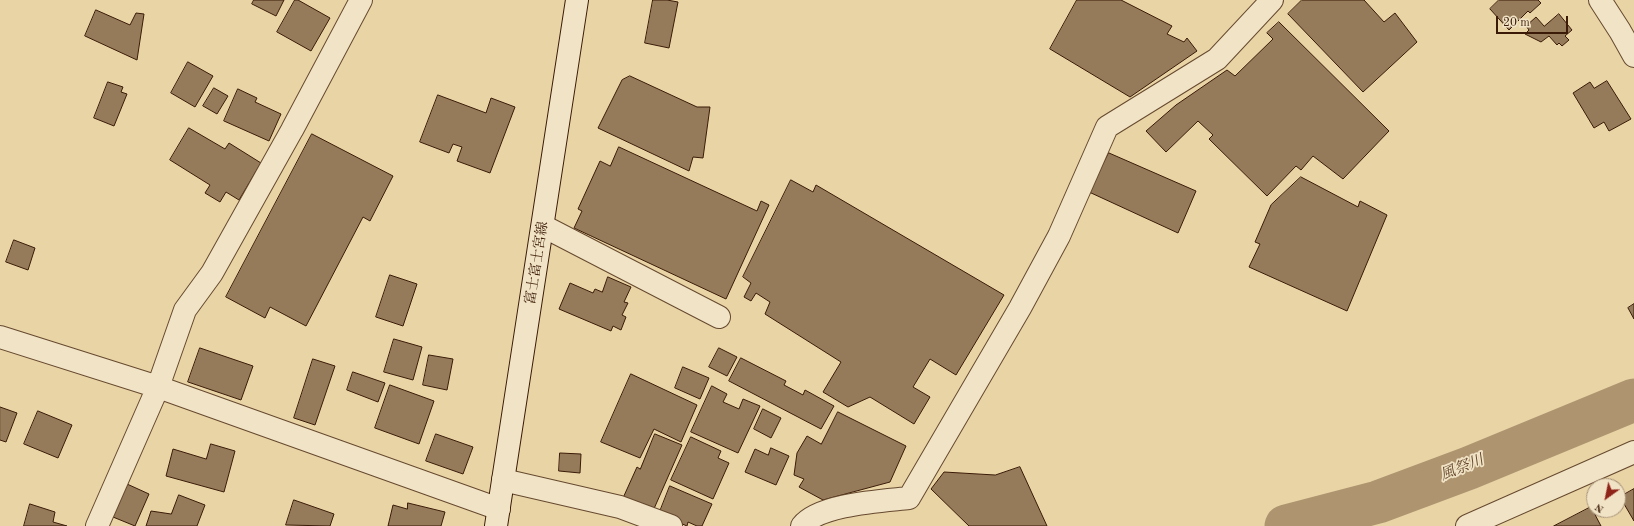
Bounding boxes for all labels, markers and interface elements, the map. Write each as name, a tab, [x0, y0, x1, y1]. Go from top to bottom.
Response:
scale bar	[1498, 8, 1570, 34]
text: 20 m	[1503, 17, 1530, 29]
street label: 富士富士宮線	[522, 220, 552, 306]
water label: 風祭川	[1438, 451, 1486, 485]
north arrow	[1586, 478, 1626, 518]
text: N	[1593, 501, 1606, 515]

